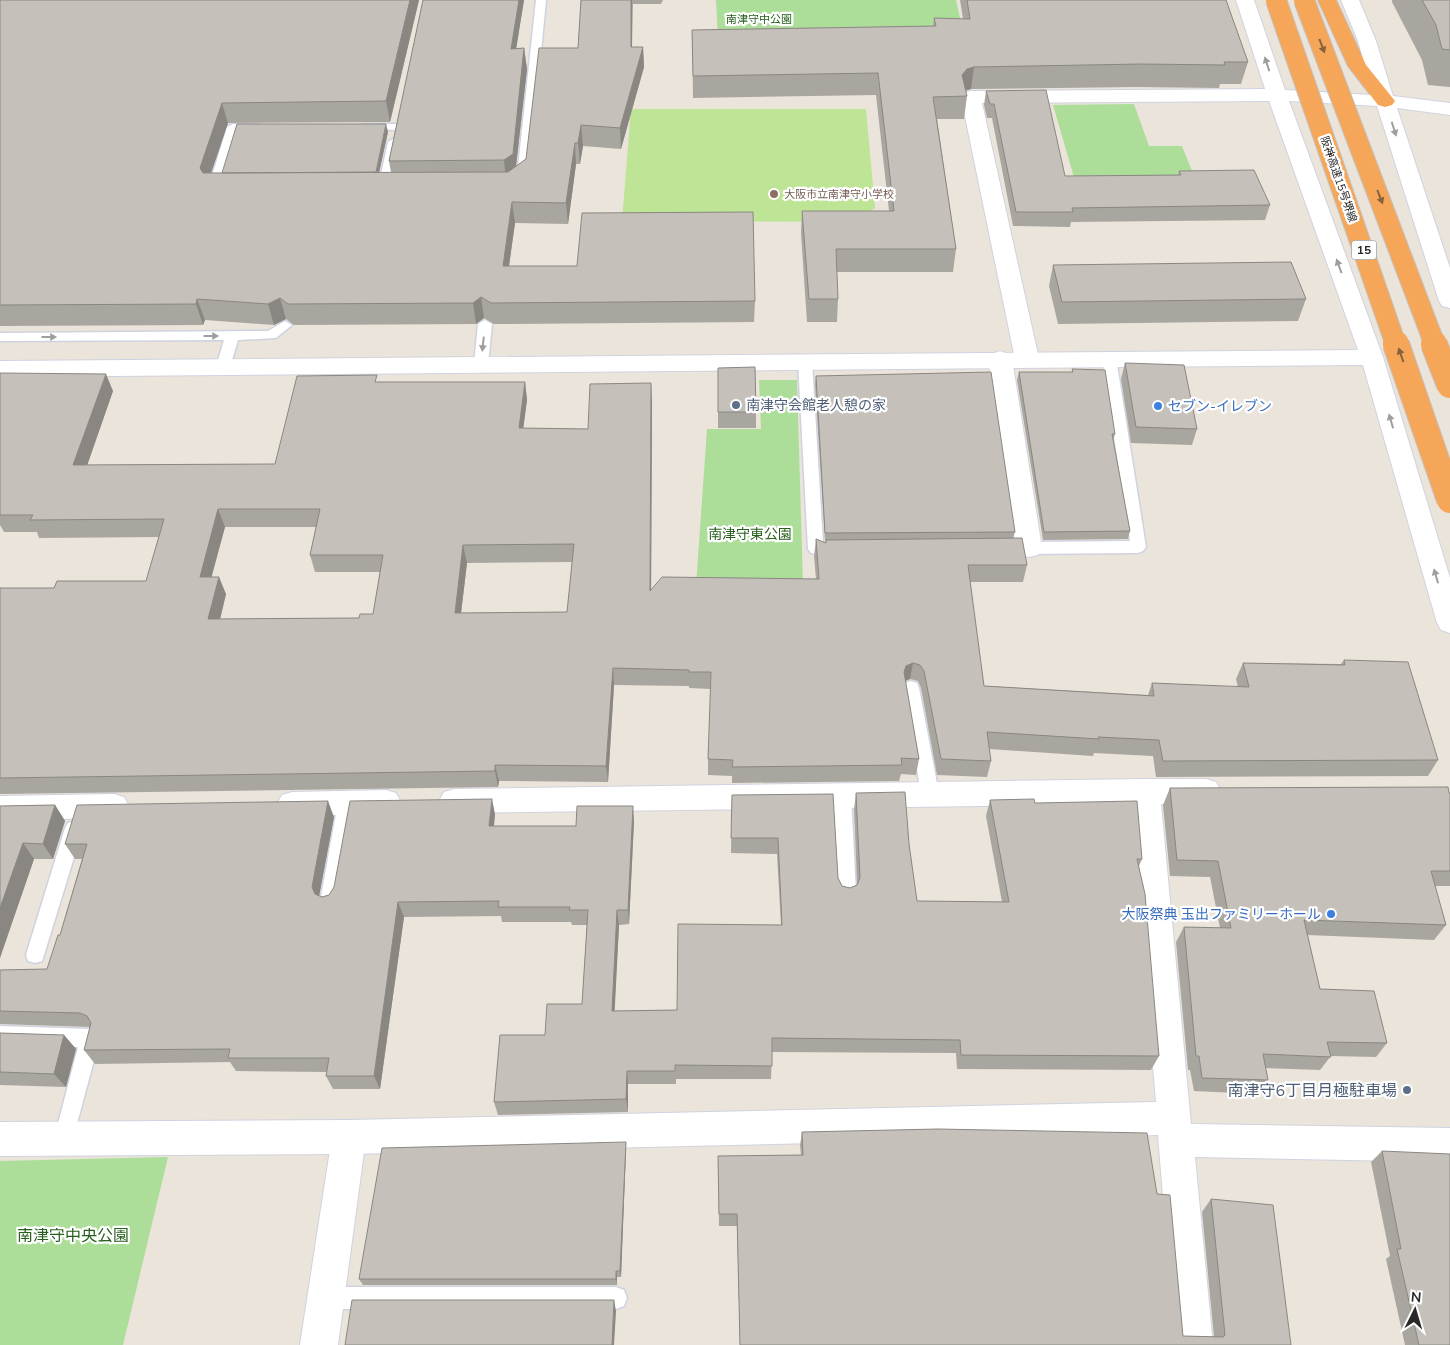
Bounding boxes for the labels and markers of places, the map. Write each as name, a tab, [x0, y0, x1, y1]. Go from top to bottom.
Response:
place label: 大阪市立南津守小学校	[784, 187, 894, 202]
marker: 大阪市立南津守小学校	[768, 188, 780, 200]
place label: 南津守会館老人憩の家	[746, 396, 886, 415]
place label: セブン-イレブン	[1168, 397, 1272, 416]
marker: 南津守会館老人憩の家	[730, 399, 742, 411]
marker: セブン-イレブン	[1152, 400, 1164, 412]
place label: 大阪祭典 玉出ファミリーホール	[1121, 905, 1321, 924]
marker: 大阪祭典 玉出ファミリーホール	[1325, 908, 1337, 920]
place label: 南津守6丁目月極駐車場	[1227, 1080, 1397, 1102]
marker: 南津守6丁目月極駐車場	[1401, 1084, 1413, 1096]

